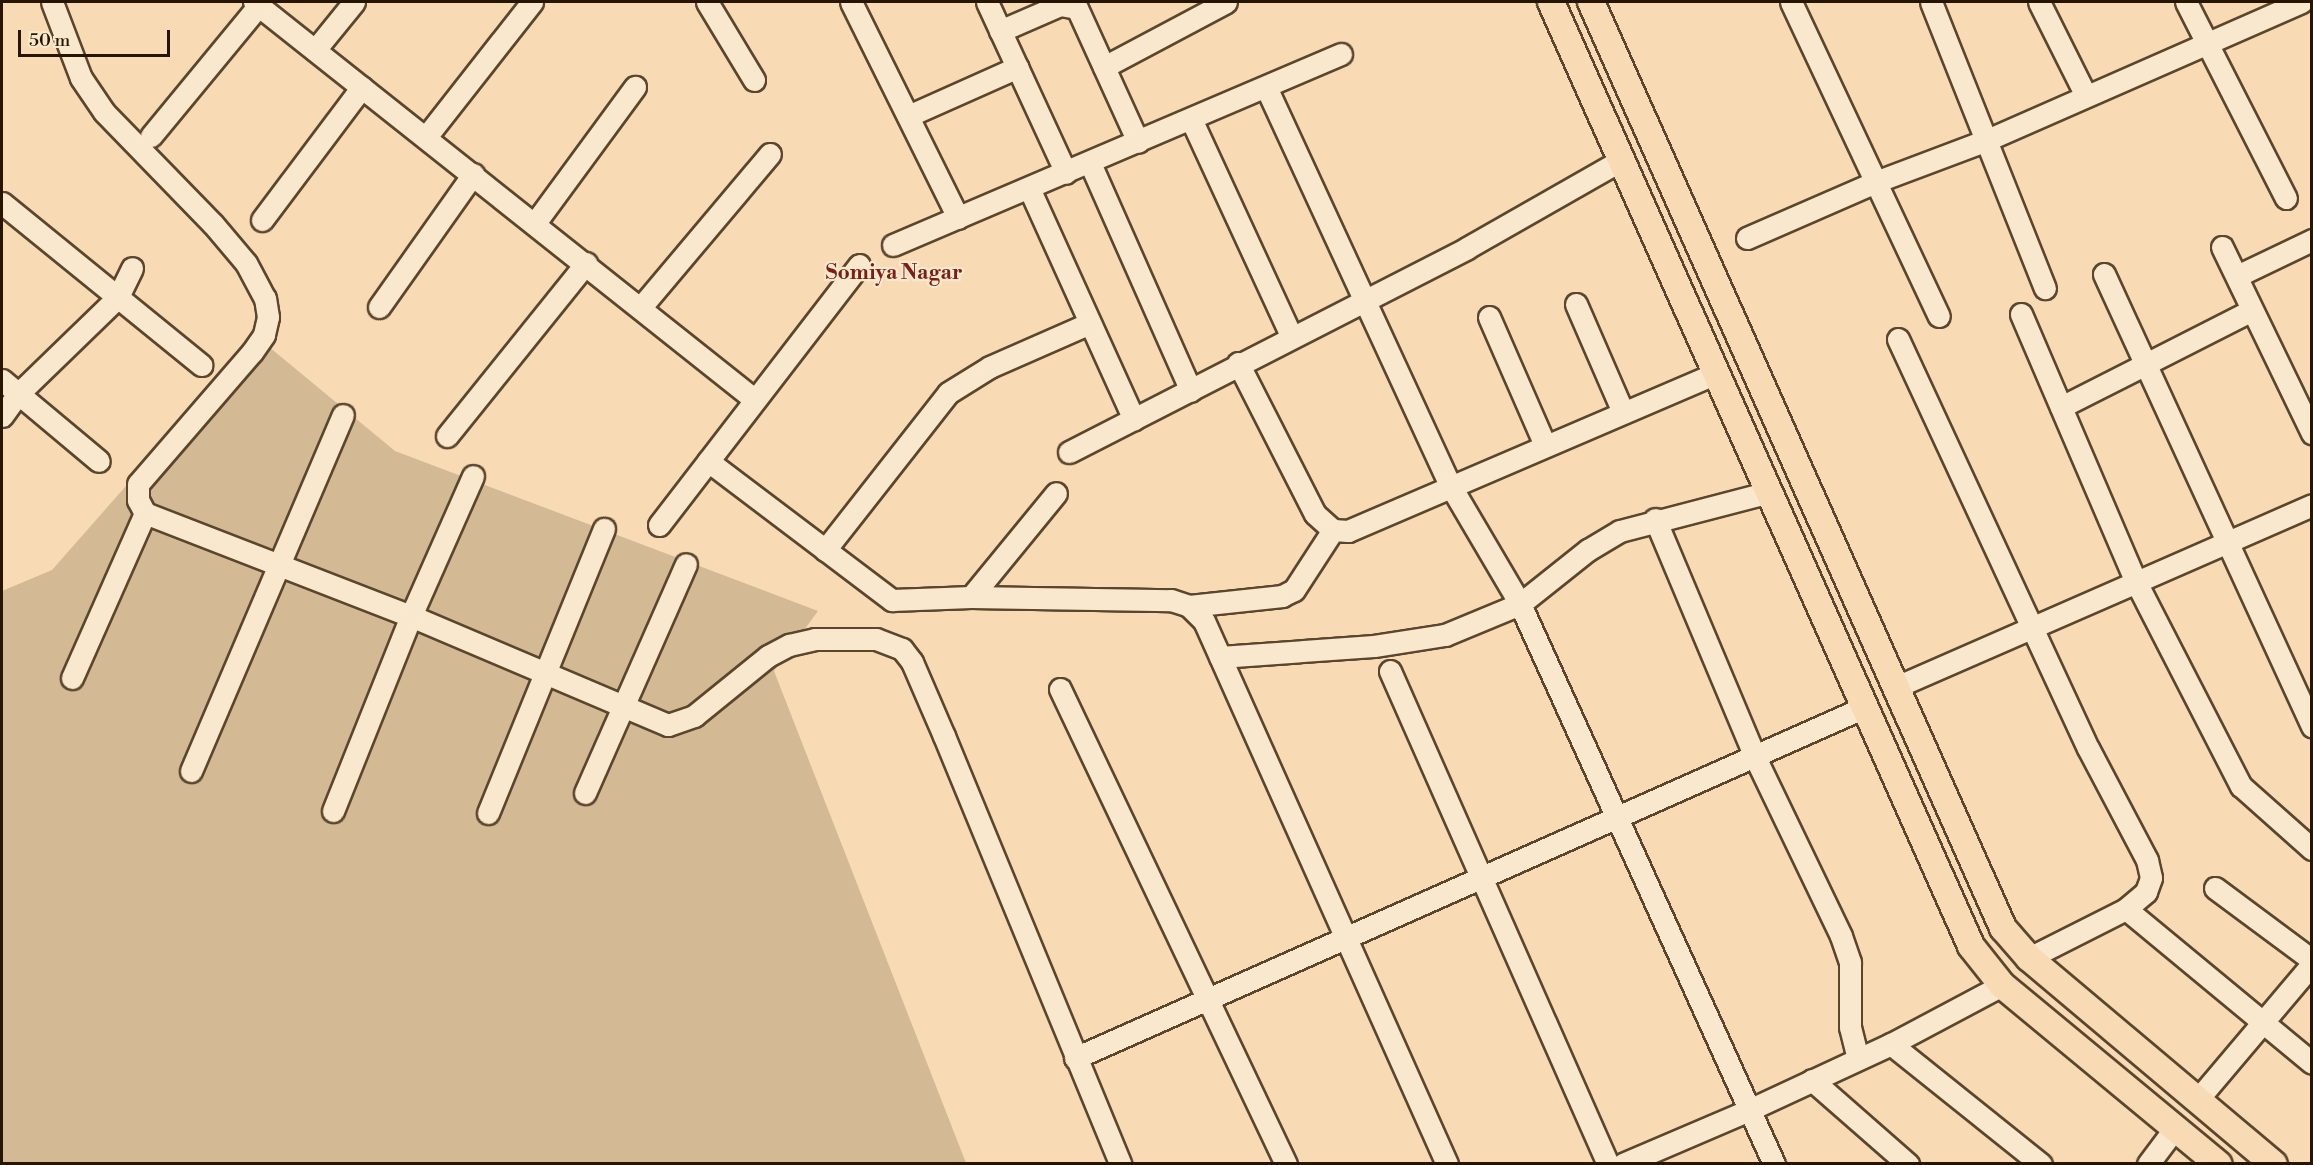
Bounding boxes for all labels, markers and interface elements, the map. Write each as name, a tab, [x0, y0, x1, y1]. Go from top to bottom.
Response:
scale bar	[21, 18, 172, 56]
text: 50 m	[29, 29, 70, 52]
district label: Somiya Nagar	[825, 260, 963, 286]

